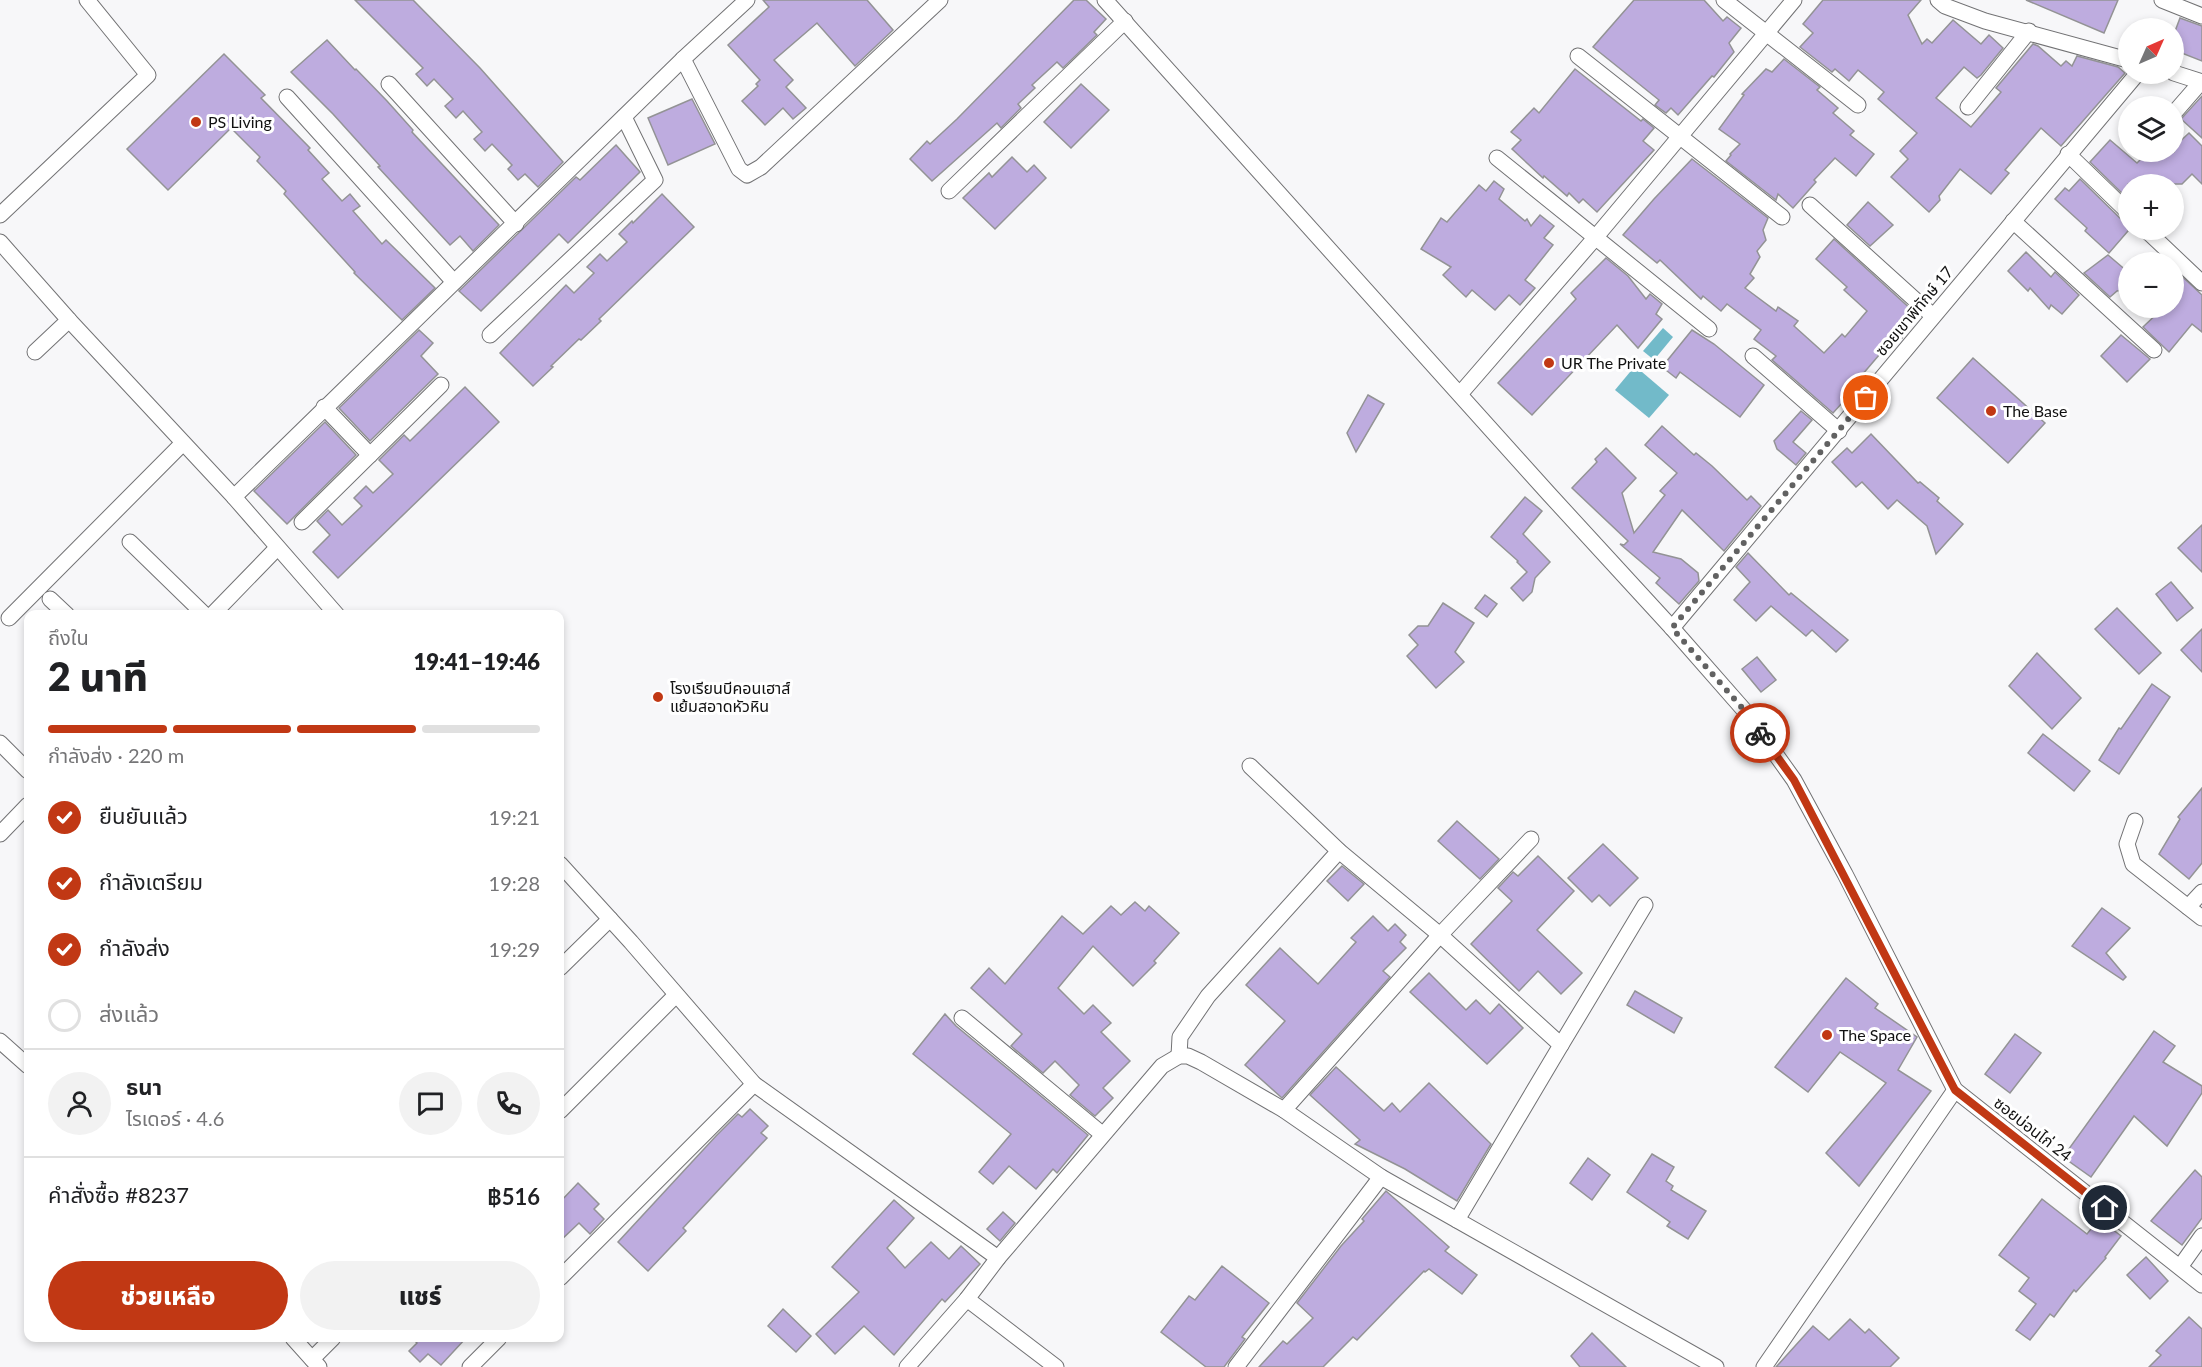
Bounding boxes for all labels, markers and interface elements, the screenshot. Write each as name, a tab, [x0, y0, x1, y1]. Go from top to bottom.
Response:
north arrow	[2118, 18, 2184, 84]
map controls	[2118, 18, 2184, 318]
button: layers	[2118, 96, 2184, 162]
place label: PS Living	[208, 112, 272, 131]
marker: PS Living	[189, 115, 203, 129]
button: +	[2118, 174, 2184, 240]
button: −	[2118, 252, 2184, 318]
street label: ซอยเขาพิทักษ์ 17	[1871, 262, 1956, 359]
place label: UR The Private	[1561, 353, 1666, 372]
marker: UR The Private	[1542, 356, 1556, 370]
pin	[1840, 372, 1891, 423]
icon: bag	[1849, 381, 1882, 414]
place label: The Base	[2003, 401, 2067, 420]
marker: The Base	[1984, 404, 1998, 418]
text: ถึงใน	[48, 625, 89, 649]
text: 19:41–19:46	[414, 648, 540, 675]
text: 2 นาที	[48, 653, 148, 699]
place label: โรงเรียนบีคอนเฮาส์ แย้มสอาดหัวหิน	[670, 678, 791, 715]
marker: โรงเรียนบีคอนเฮาส์ แย้มสอาดหัวหิน	[651, 690, 665, 704]
courier	[1730, 703, 1790, 763]
icon: bike	[1744, 717, 1777, 750]
text: กำลังส่ง · 220 m	[48, 743, 184, 767]
icon: check	[48, 801, 81, 834]
text: ยืนยันแล้ว	[99, 802, 188, 829]
text: 19:21	[489, 805, 540, 829]
icon: check	[48, 867, 81, 900]
text: กำลังเตรียม	[99, 868, 203, 895]
text: 19:28	[489, 871, 540, 895]
icon: check	[48, 933, 81, 966]
text: กำลังส่ง	[99, 934, 170, 961]
text: 19:29	[489, 937, 540, 961]
text: ส่งแล้ว	[99, 1000, 159, 1027]
place label: The Space	[1839, 1025, 1911, 1044]
marker: The Space	[1820, 1028, 1834, 1042]
button: person	[48, 1072, 111, 1135]
button: chat	[399, 1072, 462, 1135]
button: phone	[477, 1072, 540, 1135]
text: ธนา	[126, 1073, 162, 1100]
street label: ซอยบ่อนไก่ 24	[1991, 1092, 2076, 1165]
text: ไรเดอร์ · 4.6	[126, 1106, 224, 1130]
text: คำสั่งซื้อ #8237	[48, 1181, 189, 1208]
pin	[2079, 1182, 2130, 1233]
text: ฿516	[487, 1183, 540, 1210]
icon: home	[2088, 1191, 2121, 1224]
button: ช่วยเหลือ	[48, 1261, 288, 1330]
button: แชร์	[300, 1261, 540, 1330]

